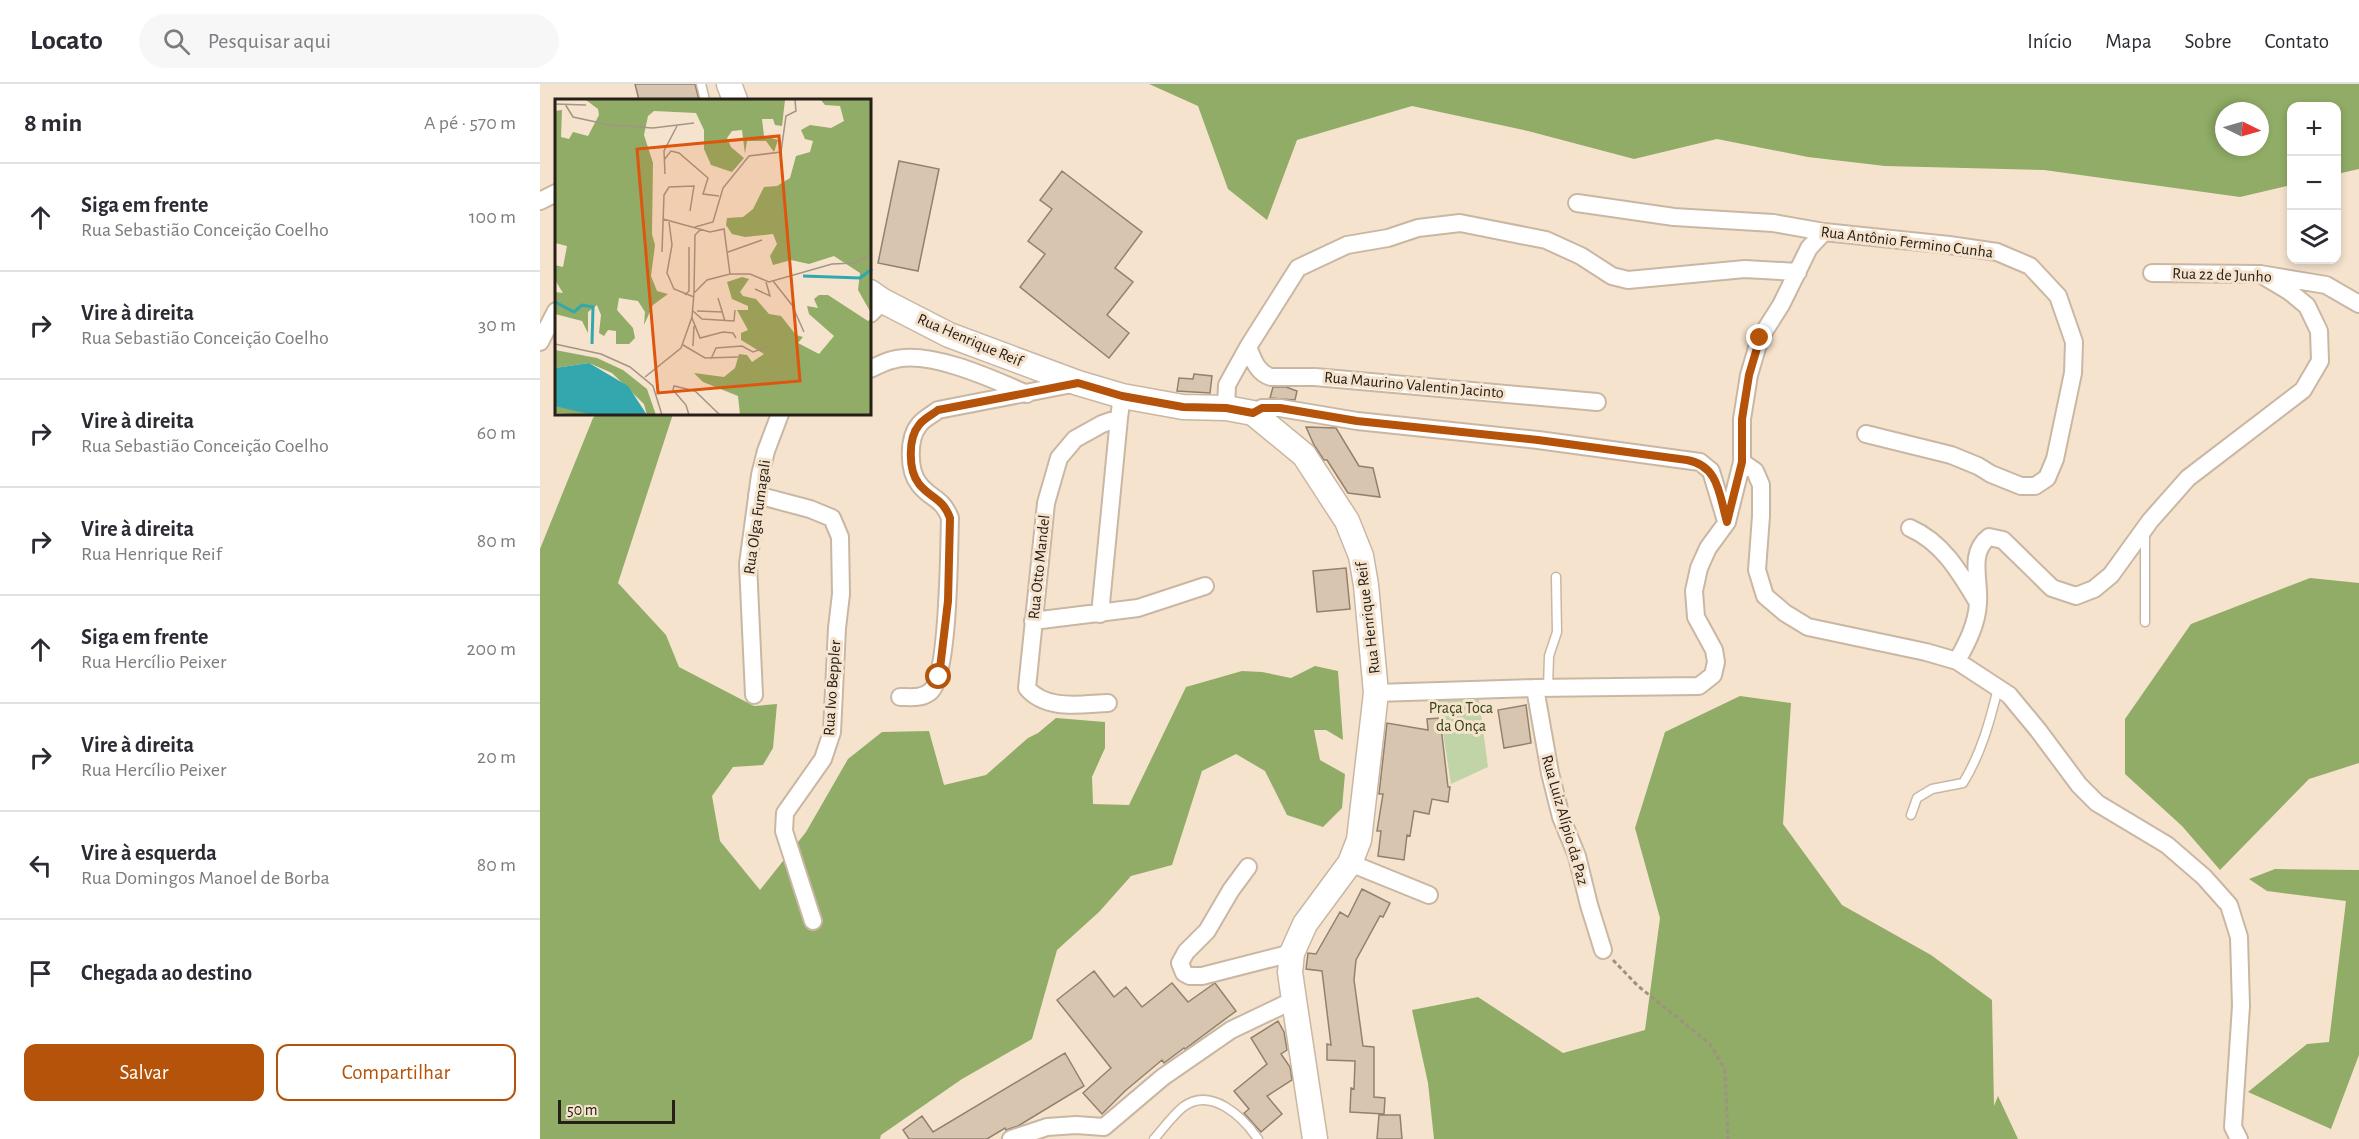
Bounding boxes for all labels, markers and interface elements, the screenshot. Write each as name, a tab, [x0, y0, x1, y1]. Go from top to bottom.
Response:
search box	[139, 14, 559, 68]
icon: search	[160, 25, 193, 58]
text: Locato	[30, 27, 103, 55]
text: Pesquisar aqui	[208, 30, 331, 52]
text: Início	[2027, 31, 2072, 52]
text: Mapa	[2105, 31, 2152, 52]
text: Sobre	[2185, 31, 2231, 52]
text: Contato	[2264, 31, 2329, 52]
inset map	[555, 99, 872, 416]
north arrow	[2215, 102, 2269, 156]
map controls	[2287, 102, 2341, 264]
button: +	[2287, 102, 2341, 156]
text: 8 min	[24, 110, 82, 136]
text: A pé · 570 m	[424, 113, 516, 133]
button: −	[2287, 156, 2341, 210]
text: Siga em frente	[81, 194, 208, 216]
icon: ahead	[24, 201, 57, 234]
text: 100 m	[469, 207, 516, 227]
button: layers	[2287, 210, 2341, 264]
text: Rua Sebastião Conceição Coelho	[81, 220, 329, 240]
street label: Rua Antônio Fermino Cunha	[1820, 223, 1994, 261]
street label: Rua 22 de Junho	[2172, 265, 2272, 285]
text: Vire à direita	[81, 302, 194, 324]
icon: right	[24, 309, 57, 342]
street label: Rua Henrique Reif	[915, 311, 1026, 370]
text: 30 m	[478, 315, 516, 335]
route end	[1746, 324, 1772, 350]
text: Rua Sebastião Conceição Coelho	[81, 328, 329, 348]
street label: Rua Maurino Valentin Jacinto	[1323, 369, 1505, 401]
text: Vire à direita	[81, 410, 194, 432]
icon: right	[24, 417, 57, 450]
text: 60 m	[477, 423, 516, 443]
text: Rua Sebastião Conceição Coelho	[81, 436, 329, 456]
street label: Rua Olga Fumagali	[741, 459, 773, 575]
street label: Rua Otto Mandel	[1026, 514, 1052, 620]
text: Vire à direita	[81, 518, 194, 540]
icon: right	[24, 525, 57, 558]
text: 80 m	[477, 531, 516, 551]
text: Rua Henrique Reif	[81, 544, 222, 564]
street label: Rua Henrique Reif	[1353, 560, 1383, 675]
text: Siga em frente	[81, 626, 208, 648]
icon: ahead	[24, 633, 57, 666]
text: 200 m	[466, 639, 516, 659]
street label: Rua Ivo Beppler	[821, 639, 843, 737]
text: Rua Hercílio Peixer	[81, 652, 227, 672]
route start	[925, 663, 951, 689]
park label: Praça Toca da Onça	[1429, 700, 1493, 734]
text: Vire à direita	[81, 734, 194, 756]
icon: right	[24, 741, 57, 774]
text: 20 m	[477, 747, 516, 767]
street label: Rua Luiz Alípio da Paz	[1539, 753, 1591, 887]
text: Rua Hercílio Peixer	[81, 760, 227, 780]
text: Vire à esquerda	[81, 842, 217, 864]
icon: left	[24, 849, 57, 882]
text: 80 m	[477, 855, 516, 875]
text: Rua Domingos Manoel de Borba	[81, 868, 330, 888]
icon: arrive	[24, 957, 57, 990]
text: Chegada ao destino	[81, 962, 252, 984]
button: Salvar	[24, 1044, 264, 1101]
button: Compartilhar	[276, 1044, 516, 1101]
scale bar	[558, 1097, 675, 1124]
text: 50 m	[567, 1102, 598, 1118]

